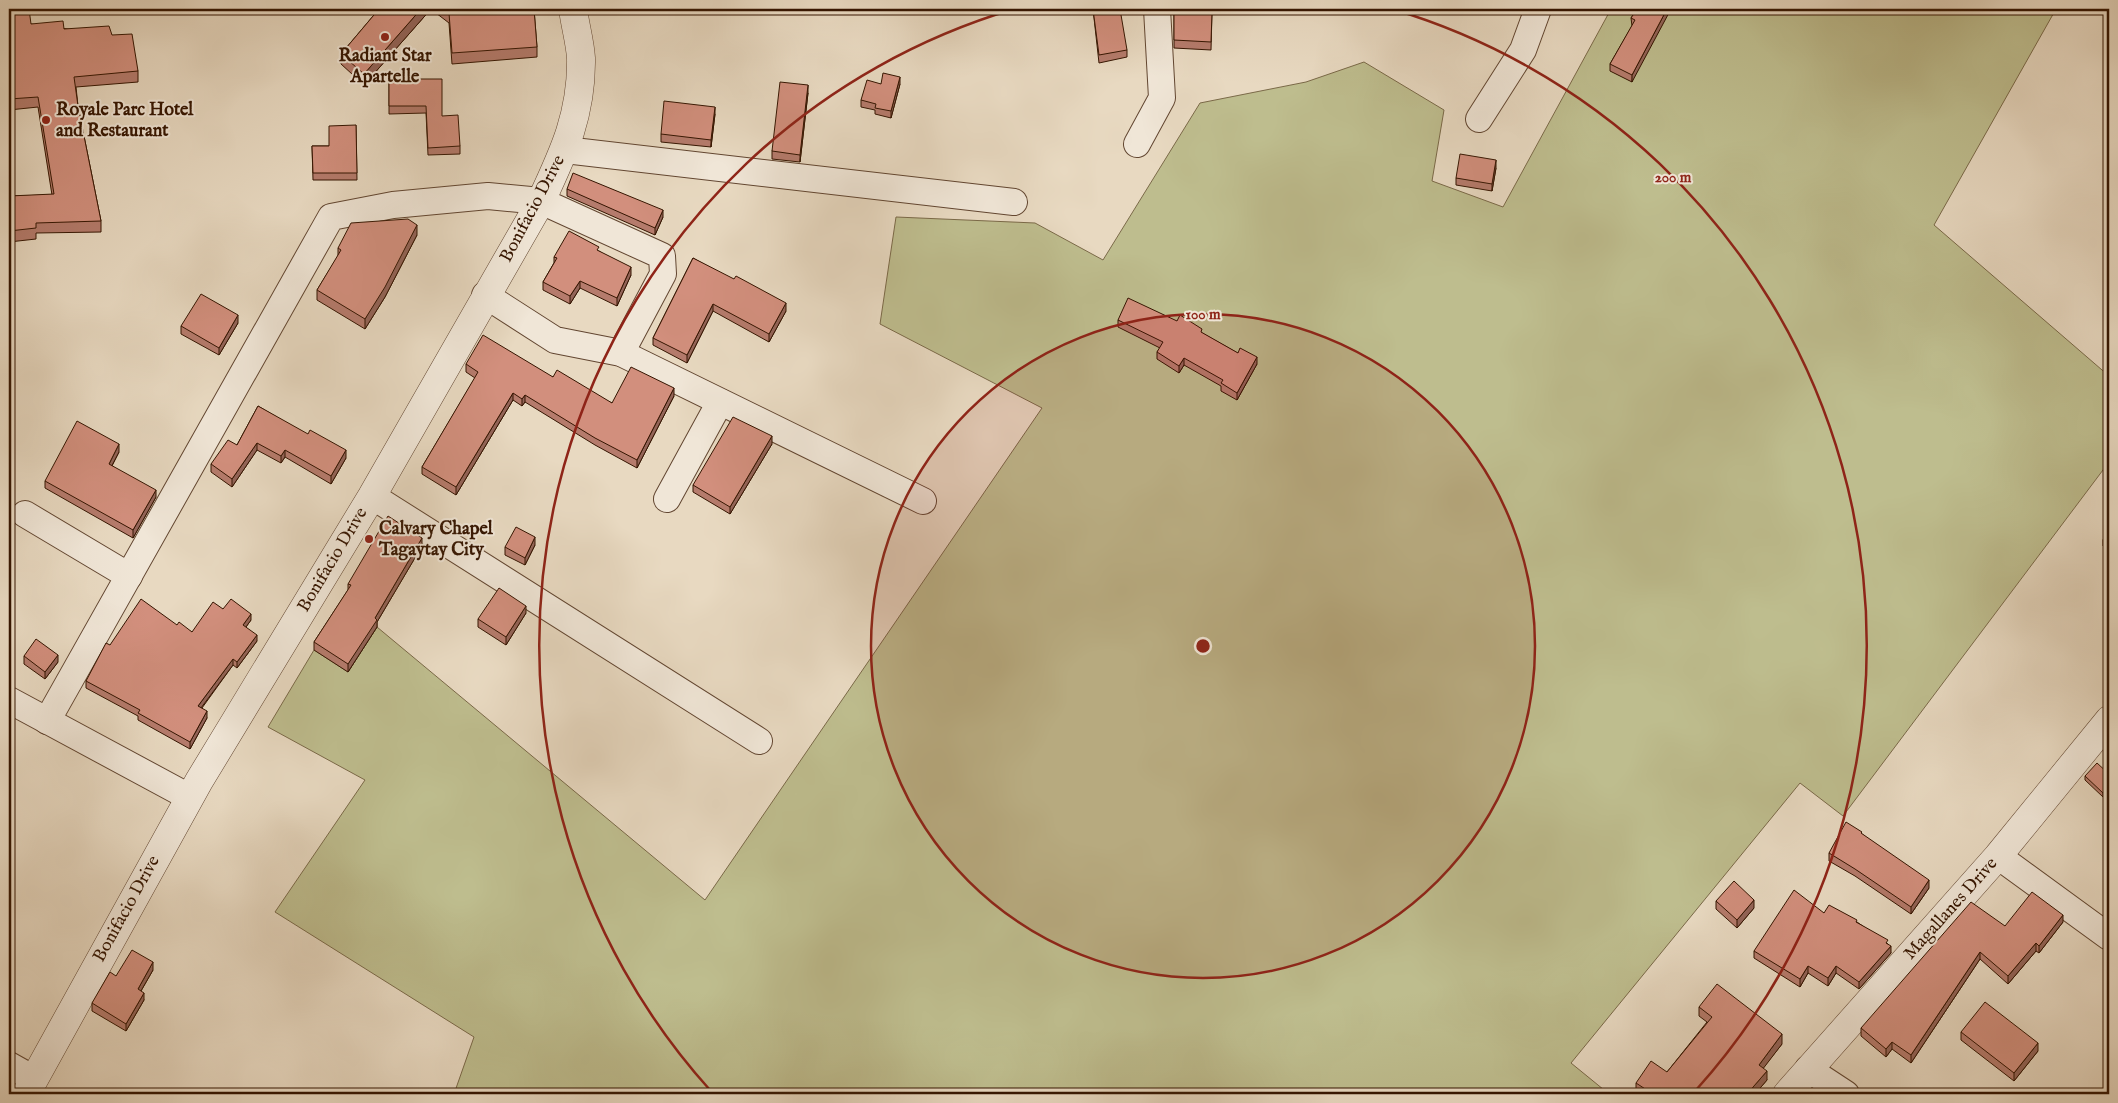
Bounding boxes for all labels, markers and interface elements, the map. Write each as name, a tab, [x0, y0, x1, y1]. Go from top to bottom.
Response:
marker: Radiant Star Apartelle	[379, 31, 391, 43]
place label: Radiant Star Apartelle	[338, 45, 432, 89]
place label: Royale Parc Hotel and Restaurant	[56, 99, 194, 143]
marker: Royale Parc Hotel and Restaurant	[40, 114, 52, 126]
street label: Bonifacio Drive	[495, 151, 571, 267]
text: 200 m	[1655, 168, 1692, 187]
text: 100 m	[1185, 305, 1221, 324]
street label: Bonifacio Drive	[293, 503, 373, 617]
place label: Calvary Chapel Tagaytay City	[378, 518, 494, 562]
marker: Calvary Chapel Tagaytay City	[363, 533, 375, 545]
centre of rings	[1194, 637, 1212, 655]
street label: Bonifacio Drive	[88, 852, 166, 966]
street label: Magallanes Drive	[1899, 853, 2003, 965]

